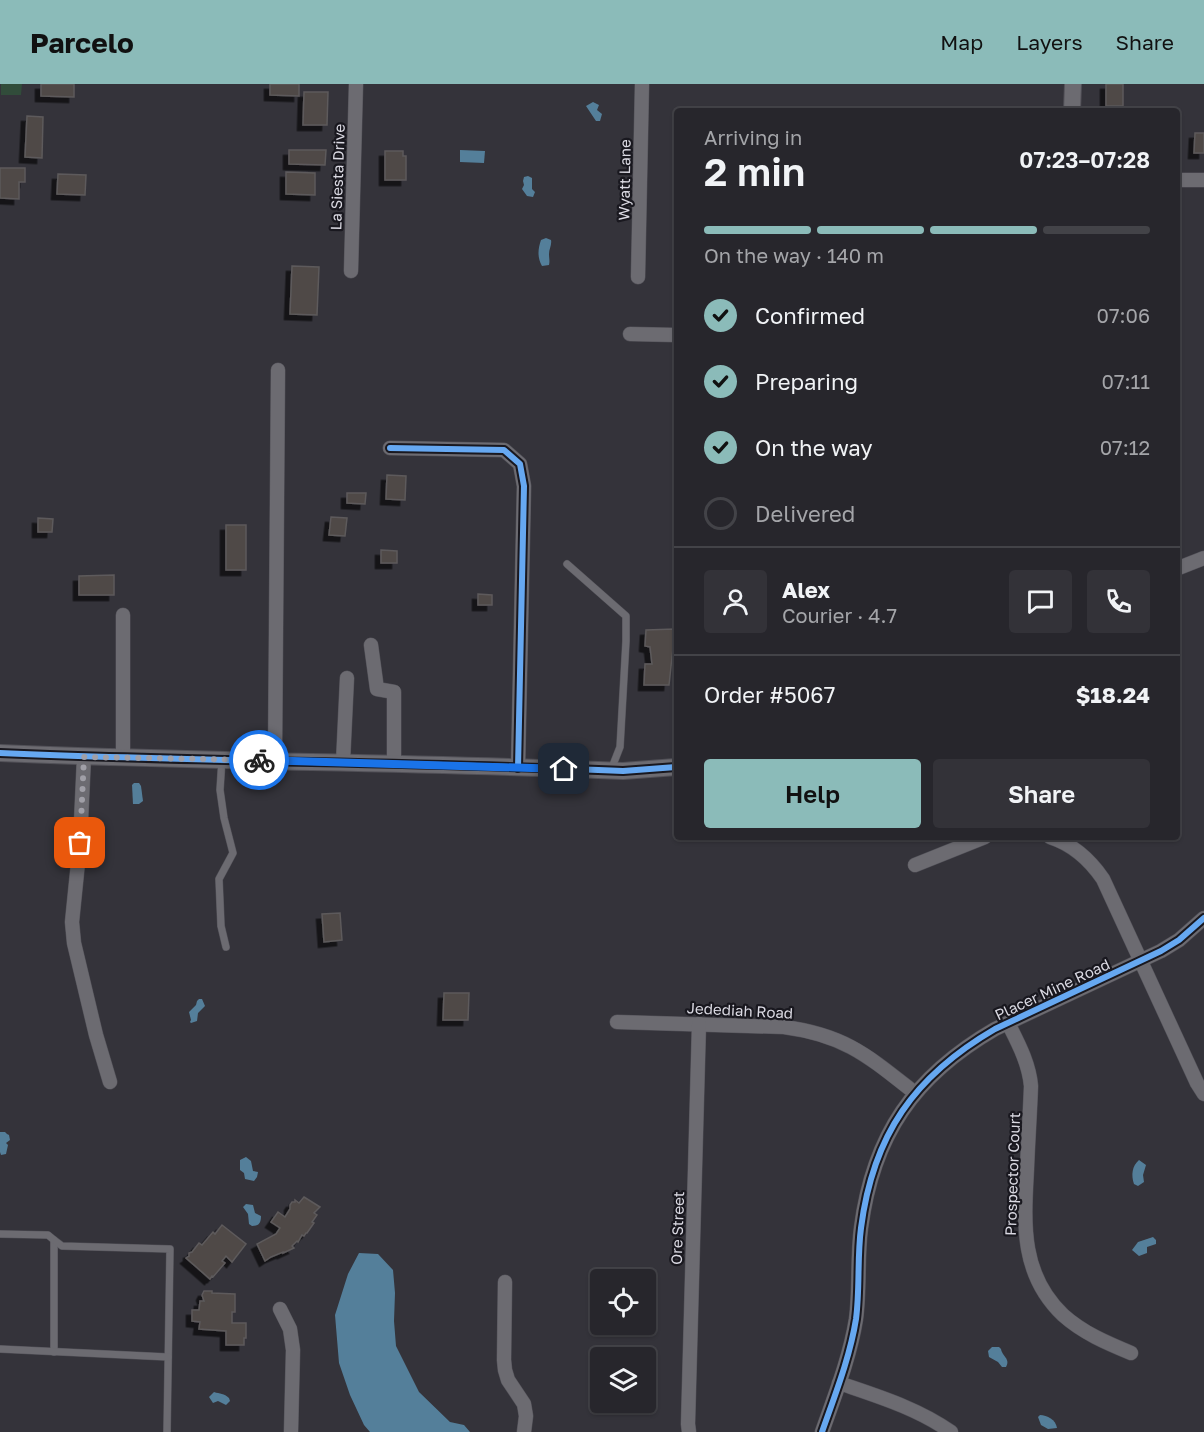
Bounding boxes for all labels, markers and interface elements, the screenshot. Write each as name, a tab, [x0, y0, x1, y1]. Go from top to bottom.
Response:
text: Parcelo	[30, 26, 134, 59]
text: Map	[940, 29, 983, 55]
text: Layers	[1016, 29, 1083, 55]
text: Share	[1116, 29, 1174, 55]
street label: La Siesta Drive	[326, 123, 348, 231]
text: Arriving in	[704, 125, 802, 149]
street label: Wyatt Lane	[614, 139, 634, 221]
text: 07:23–07:28	[1019, 146, 1150, 173]
text: 2 min	[704, 148, 805, 195]
text: On the way · 140 m	[704, 243, 884, 267]
icon: check	[704, 299, 737, 332]
text: Confirmed	[755, 302, 865, 329]
text: 07:06	[1097, 303, 1150, 327]
icon: check	[704, 365, 737, 398]
text: Preparing	[755, 368, 858, 395]
text: 07:11	[1102, 369, 1150, 393]
icon: check	[704, 431, 737, 464]
text: On the way	[755, 434, 873, 461]
text: 07:12	[1100, 435, 1150, 459]
text: Delivered	[755, 500, 855, 527]
button: person	[704, 570, 767, 633]
button: chat	[1009, 570, 1072, 633]
button: phone	[1087, 570, 1150, 633]
text: Alex	[782, 576, 830, 603]
text: Courier · 4.7	[782, 603, 897, 627]
text: Order #5067	[704, 681, 835, 708]
text: $18.24	[1076, 681, 1150, 708]
courier	[229, 730, 289, 790]
pin	[538, 743, 589, 794]
icon: bike	[243, 744, 276, 777]
icon: home	[547, 752, 580, 785]
button: Help	[704, 759, 921, 828]
button: Share	[933, 759, 1150, 828]
pin	[54, 817, 105, 868]
icon: bag	[63, 826, 96, 859]
street label: Placer Mine Road	[992, 954, 1112, 1024]
street label: Jedediah Road	[686, 998, 794, 1022]
street label: Prospector Court	[1001, 1112, 1023, 1236]
street label: Ore Street	[667, 1191, 687, 1265]
map controls	[590, 1269, 656, 1413]
button: locate	[590, 1269, 656, 1335]
button: layers	[590, 1347, 656, 1413]

